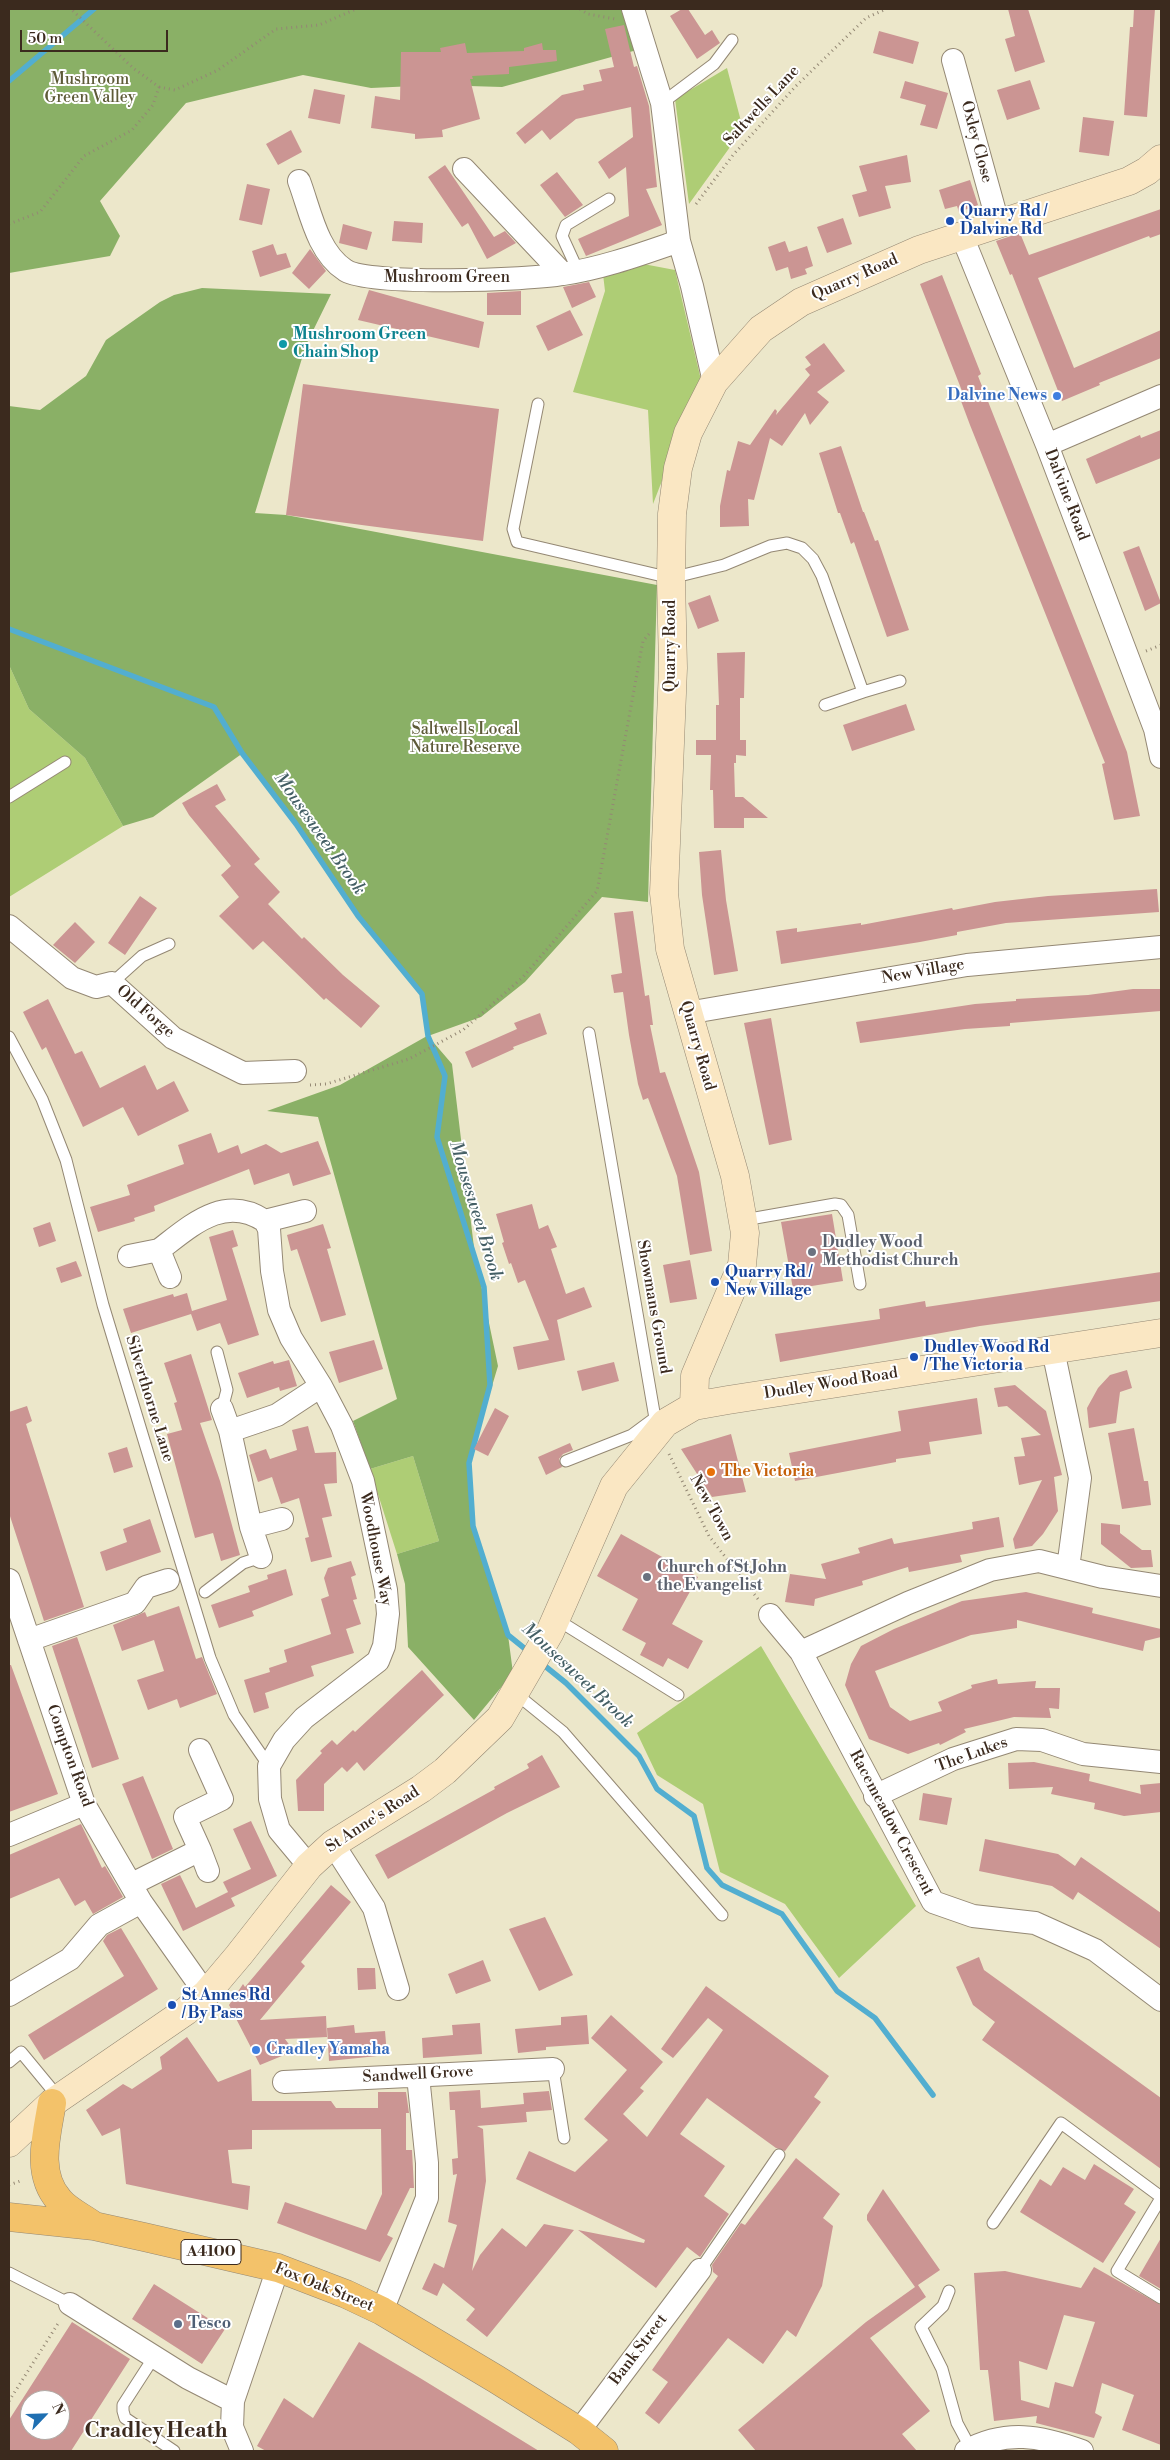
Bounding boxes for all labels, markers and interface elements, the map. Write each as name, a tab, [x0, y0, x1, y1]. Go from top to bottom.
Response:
scale bar	[22, 20, 170, 52]
text: 50 m	[28, 29, 62, 48]
street label: Saltwells Lane	[720, 62, 804, 150]
park label: Mushroom Green Valley	[44, 70, 136, 108]
street label: Oxley Close	[956, 99, 996, 185]
place label: Quarry Rd / Dalvine Rd	[960, 202, 1047, 240]
marker: Quarry Rd / Dalvine Rd	[944, 215, 956, 227]
street label: Quarry Road	[809, 250, 901, 306]
street label: Mushroom Green	[384, 268, 510, 288]
place label: Mushroom Green Chain Shop	[293, 325, 426, 363]
marker: Mushroom Green Chain Shop	[277, 338, 289, 350]
place label: Dalvine News	[947, 386, 1047, 406]
marker: Dalvine News	[1051, 390, 1063, 402]
street label: Dalvine Road	[1040, 446, 1092, 544]
street label: Quarry Road	[661, 600, 681, 692]
park label: Saltwells Local Nature Reserve	[410, 720, 520, 758]
water label: Mousesweet Brook	[269, 768, 369, 900]
street label: New Village	[880, 955, 966, 989]
street label: Old Forge	[112, 981, 178, 1043]
street label: Quarry Road	[675, 999, 719, 1093]
water label: Mousesweet Brook	[443, 1138, 507, 1284]
place label: Dudley Wood Methodist Church	[822, 1233, 958, 1271]
street label: Showmans Ground	[632, 1239, 674, 1375]
marker: Dudley Wood Methodist Church	[806, 1246, 818, 1258]
place label: Quarry Rd / New Village	[725, 1263, 812, 1301]
marker: Quarry Rd / New Village	[709, 1276, 721, 1288]
street label: Silverthorne Lane	[121, 1333, 177, 1465]
place label: Dudley Wood Rd / The Victoria	[924, 1338, 1050, 1376]
marker: Dudley Wood Rd / The Victoria	[908, 1351, 920, 1363]
street label: Dudley Wood Road	[763, 1364, 899, 1404]
place label: The Victoria	[721, 1462, 814, 1482]
marker: The Victoria	[705, 1466, 717, 1478]
street label: New Town	[685, 1471, 737, 1545]
street label: Woodhouse Way	[355, 1490, 395, 1608]
place label: Church of St John the Evangelist	[657, 1558, 787, 1596]
marker: Church of St John the Evangelist	[641, 1571, 653, 1583]
water label: Mousesweet Brook	[517, 1619, 637, 1733]
street label: Compton Road	[42, 1702, 96, 1810]
street label: The Lukes	[934, 1733, 1010, 1777]
street label: Racemeadow Crescent	[844, 1747, 938, 1899]
street label: St Anne's Road	[323, 1783, 423, 1857]
place label: St Annes Rd / By Pass	[182, 1986, 271, 2024]
marker: St Annes Rd / By Pass	[166, 1999, 178, 2011]
place label: Cradley Yamaha	[266, 2040, 390, 2060]
marker: Cradley Yamaha	[250, 2044, 262, 2056]
street label: Sandwell Grove	[362, 2063, 474, 2087]
road number: A4100	[181, 2240, 241, 2264]
street label: Fox Oak Street	[272, 2259, 376, 2317]
street label: Bank Street	[606, 2311, 672, 2389]
place label: Tesco	[188, 2314, 231, 2334]
marker: Tesco	[172, 2318, 184, 2330]
north arrow	[20, 2390, 70, 2440]
text: N	[47, 2401, 68, 2418]
district label: Cradley Heath	[84, 2419, 228, 2445]

